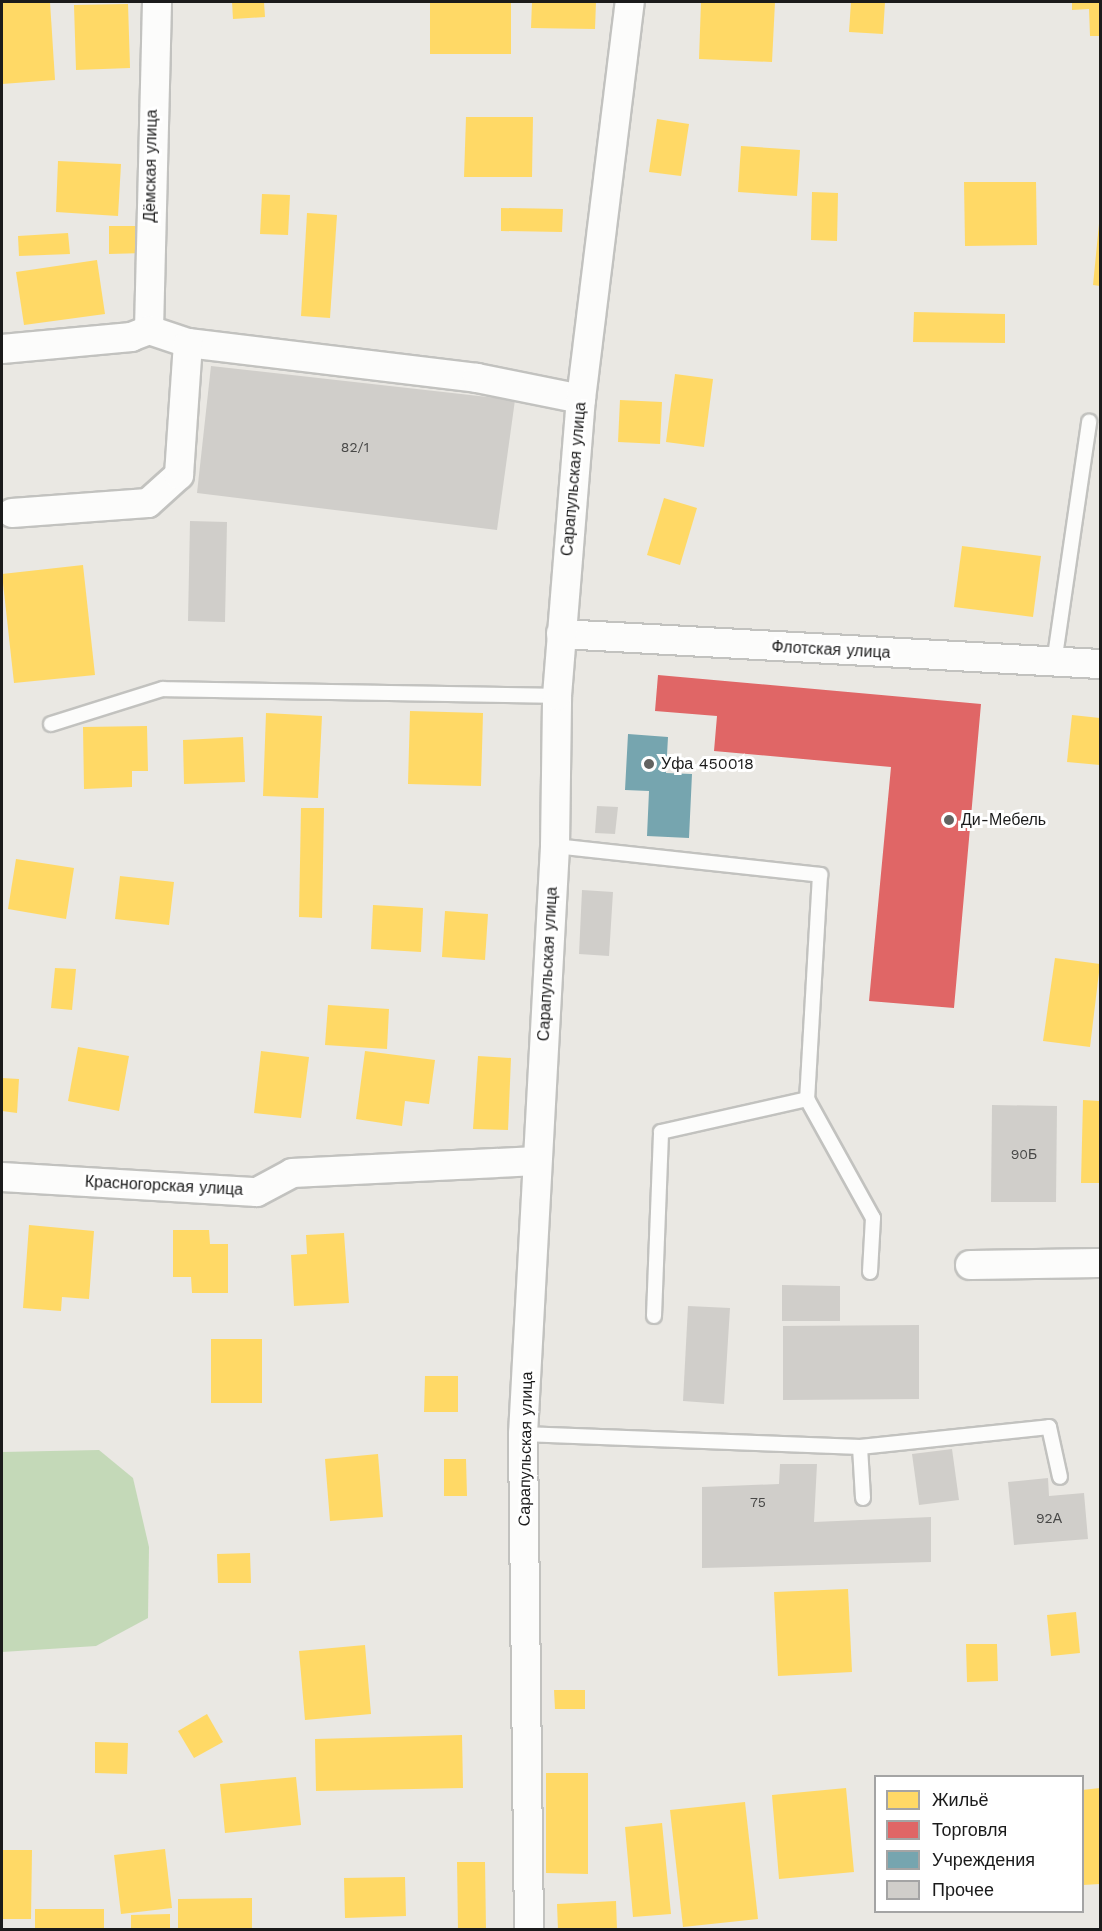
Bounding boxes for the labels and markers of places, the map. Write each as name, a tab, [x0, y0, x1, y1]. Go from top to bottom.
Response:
place label: Уфа 450018	[661, 754, 754, 774]
marker: Уфа 450018	[642, 757, 656, 771]
place label: Ди-Мебель	[961, 810, 1046, 830]
marker: Ди-Мебель	[942, 813, 956, 827]

